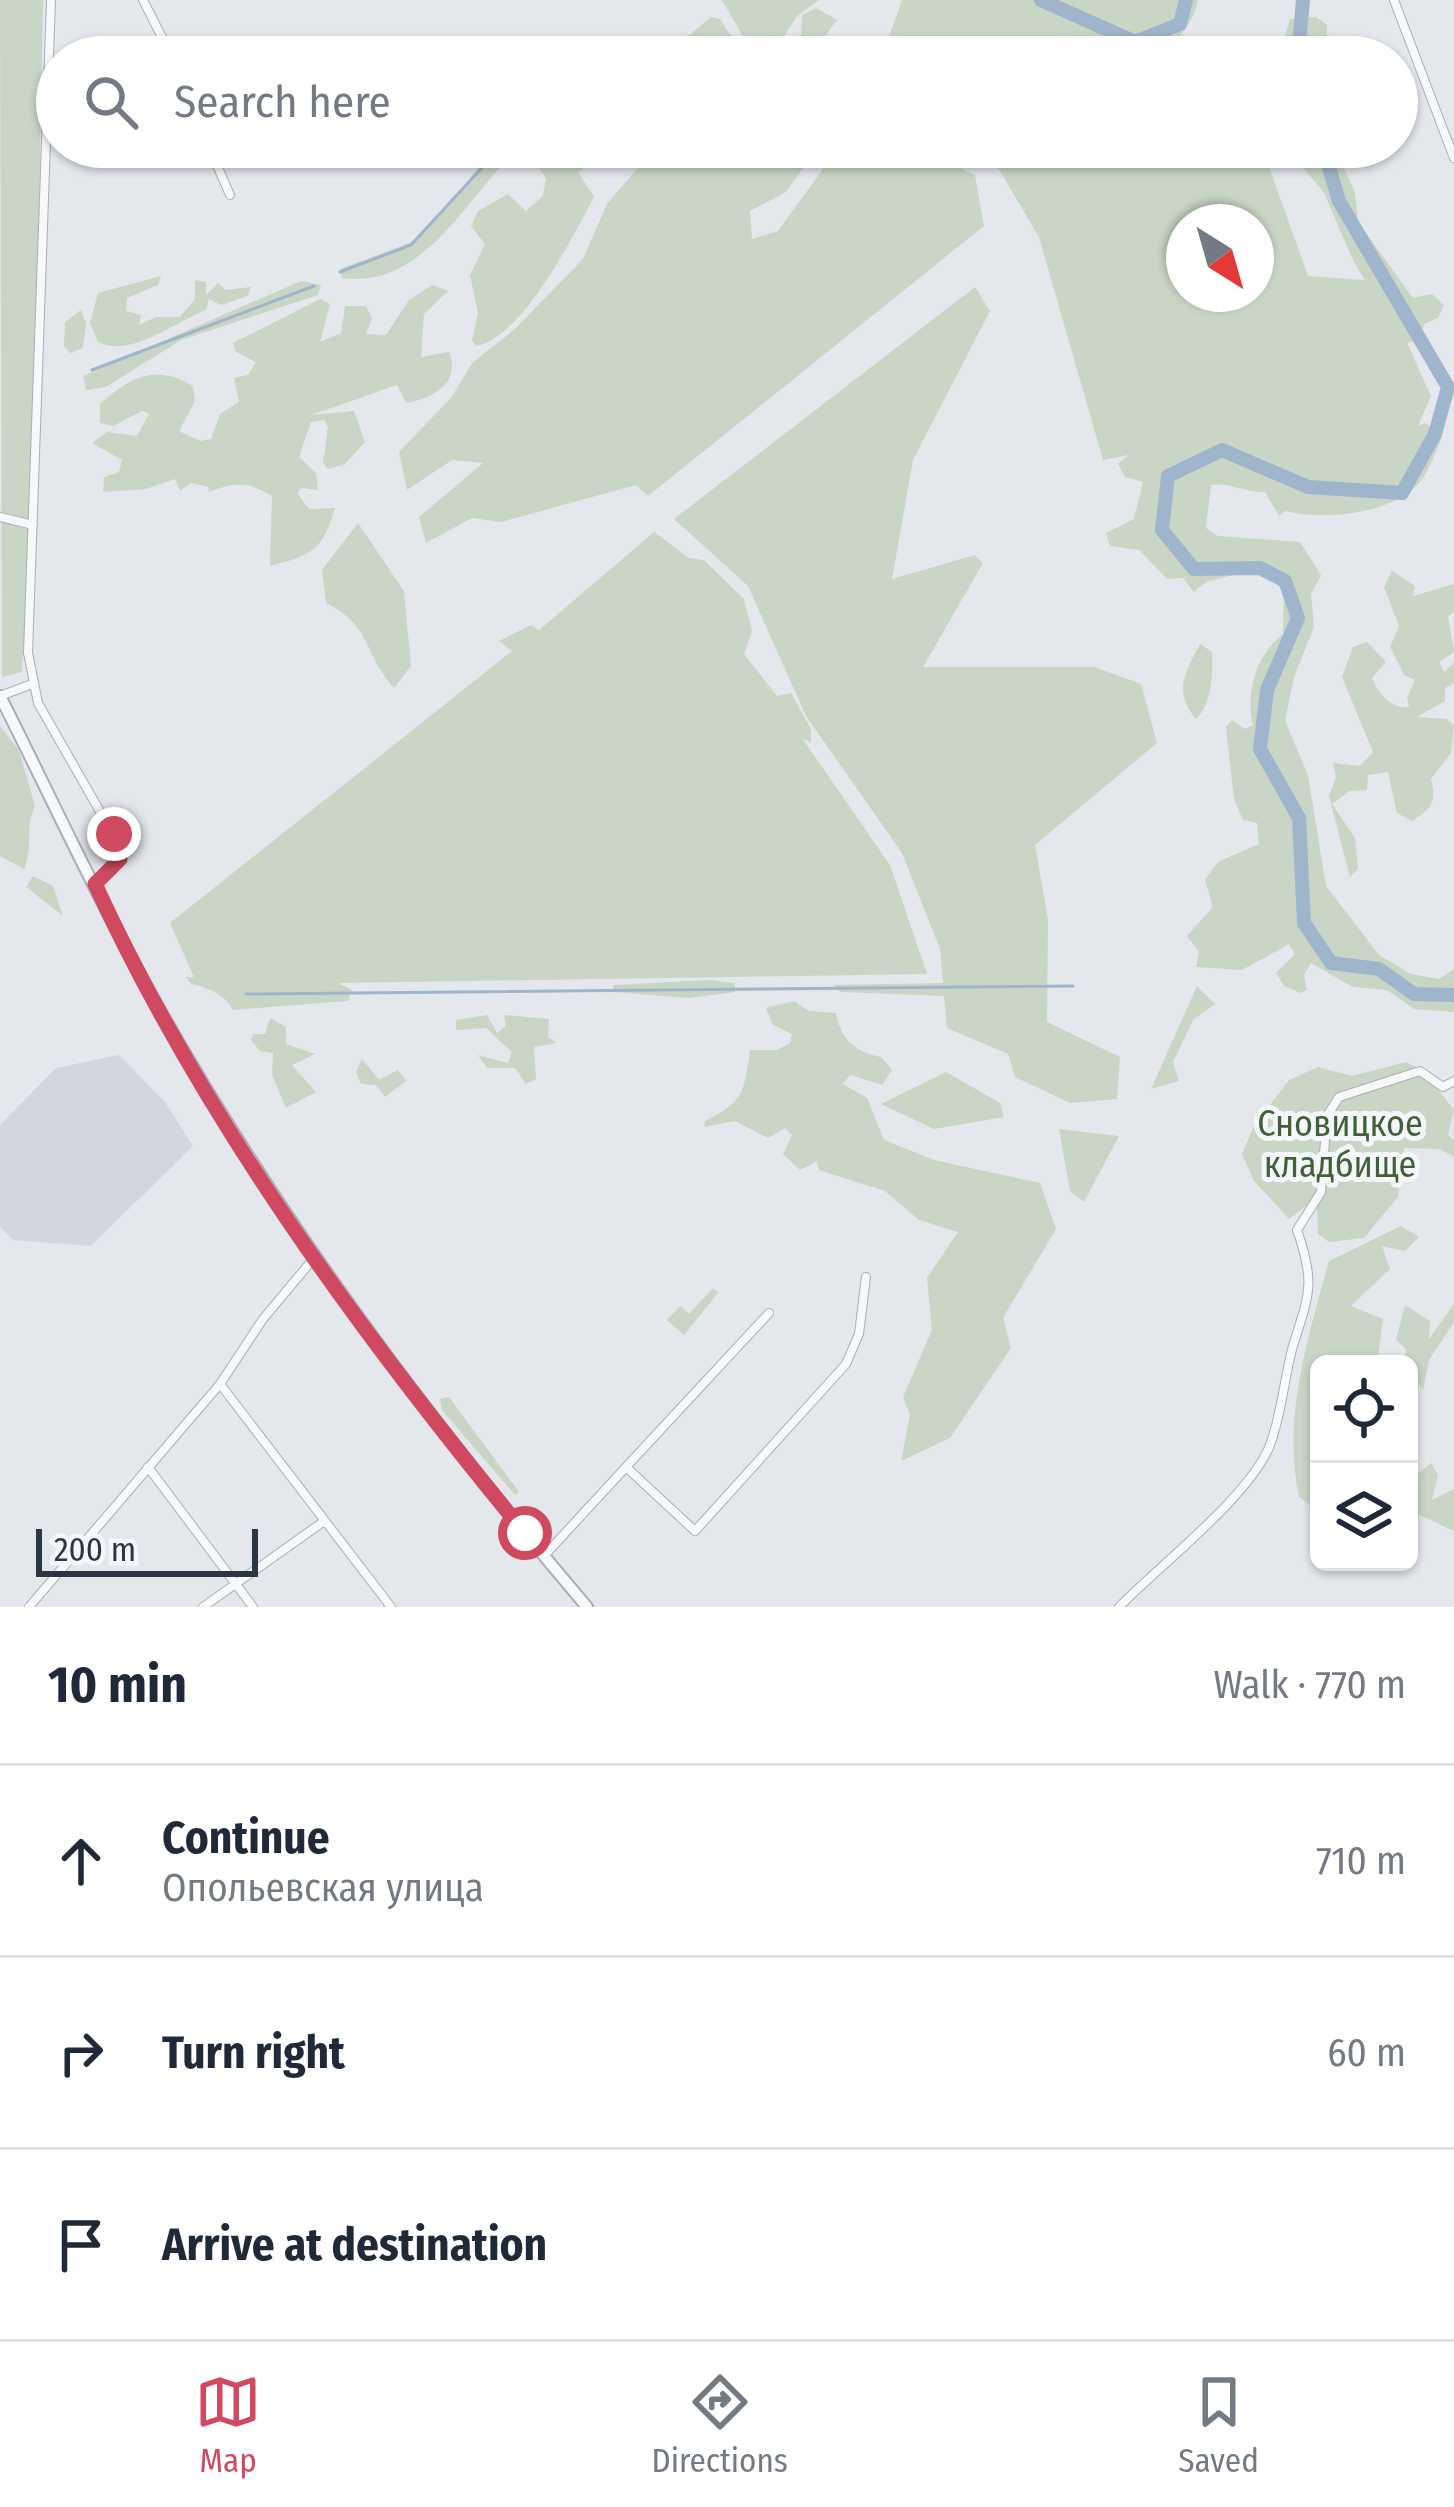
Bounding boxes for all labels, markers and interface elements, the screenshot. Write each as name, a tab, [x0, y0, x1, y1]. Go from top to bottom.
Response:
search box	[36, 36, 1418, 168]
icon: search	[78, 69, 144, 135]
text: Search here	[174, 75, 391, 129]
north arrow	[1166, 204, 1274, 312]
route end	[87, 807, 141, 861]
park label: Сновицкое кладбище	[1257, 1102, 1423, 1187]
map controls	[1310, 1355, 1418, 1571]
button: locate	[1310, 1355, 1418, 1463]
button: layers	[1310, 1463, 1418, 1571]
route start	[498, 1506, 552, 1560]
scale bar	[36, 1523, 258, 1576]
text: 200 m	[54, 1530, 136, 1570]
text: 10 min	[48, 1654, 187, 1716]
text: Walk · 770 m	[1213, 1662, 1406, 1708]
text: Continue	[162, 1811, 330, 1865]
icon: ahead	[48, 1828, 114, 1894]
text: 710 m	[1316, 1838, 1406, 1884]
text: Опольевская улица	[162, 1865, 484, 1911]
icon: right	[48, 2020, 114, 2086]
text: Turn right	[162, 2026, 345, 2080]
text: 60 m	[1327, 2030, 1406, 2076]
icon: arrive	[48, 2212, 114, 2278]
text: Arrive at destination	[162, 2218, 547, 2272]
tab: Map	[195, 2369, 261, 2481]
tab: Directions	[651, 2369, 788, 2481]
tab: Saved	[1178, 2369, 1259, 2481]

